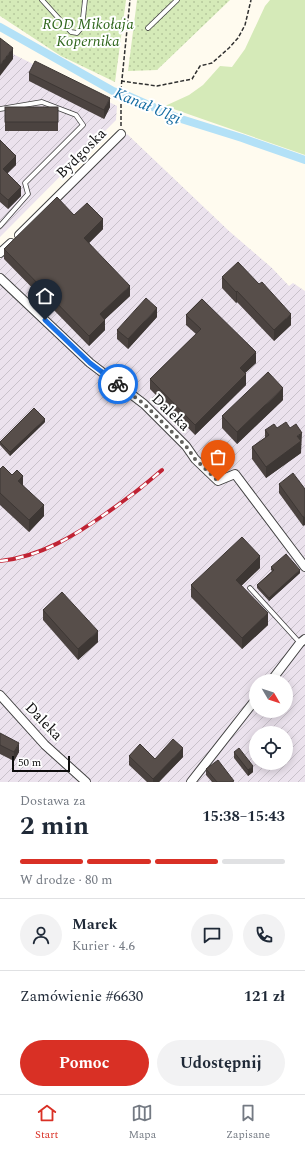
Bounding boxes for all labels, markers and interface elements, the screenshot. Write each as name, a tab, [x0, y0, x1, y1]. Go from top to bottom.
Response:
park label: ROD Mikołaja Kopernika	[42, 13, 134, 53]
water label: Kanał Ulgi	[110, 81, 185, 131]
street label: Bydgoska	[51, 122, 112, 184]
pin	[28, 279, 62, 320]
icon: home	[34, 285, 56, 307]
courier	[98, 364, 138, 404]
icon: bike	[107, 373, 129, 395]
street label: Daleka	[146, 388, 196, 437]
pin	[201, 440, 235, 481]
icon: bag	[207, 446, 229, 468]
north arrow	[249, 674, 293, 718]
map controls	[249, 674, 293, 770]
street label: Daleka	[19, 697, 68, 746]
button: locate	[249, 726, 293, 770]
scale bar	[12, 754, 70, 773]
text: 50 m	[18, 754, 41, 771]
text: Dostawa za	[20, 791, 86, 811]
text: 15:38–15:43	[202, 805, 285, 828]
text: 2 min	[20, 806, 89, 846]
text: W drodze · 80 m	[20, 870, 112, 890]
text: Marek	[72, 913, 118, 936]
button: person	[20, 914, 62, 956]
button: chat	[191, 914, 233, 956]
button: phone	[243, 914, 285, 956]
text: Kurier · 4.6	[72, 936, 135, 956]
text: Zamówienie #6630	[20, 985, 143, 1008]
text: 121 zł	[244, 985, 285, 1008]
button: Pomoc	[20, 1040, 149, 1086]
button: Udostępnij	[157, 1040, 285, 1086]
tab: Start	[35, 1102, 58, 1143]
tab: Mapa	[128, 1102, 156, 1143]
tab: Zapisane	[226, 1102, 270, 1143]

